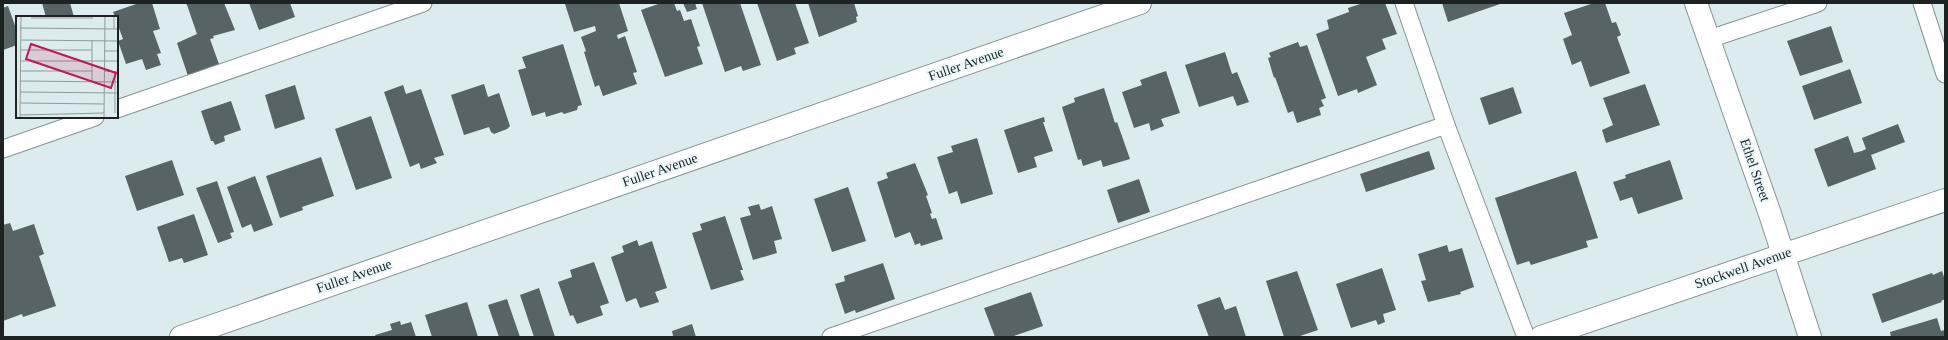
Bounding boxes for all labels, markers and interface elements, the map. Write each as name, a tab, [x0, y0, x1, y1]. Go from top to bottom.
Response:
inset map	[16, 16, 118, 118]
street label: Fuller Avenue	[926, 44, 1006, 84]
street label: Ethel Street	[1737, 136, 1773, 204]
street label: Fuller Avenue	[620, 150, 700, 190]
street label: Stockwell Avenue	[1693, 244, 1793, 292]
street label: Fuller Avenue	[314, 256, 394, 296]

